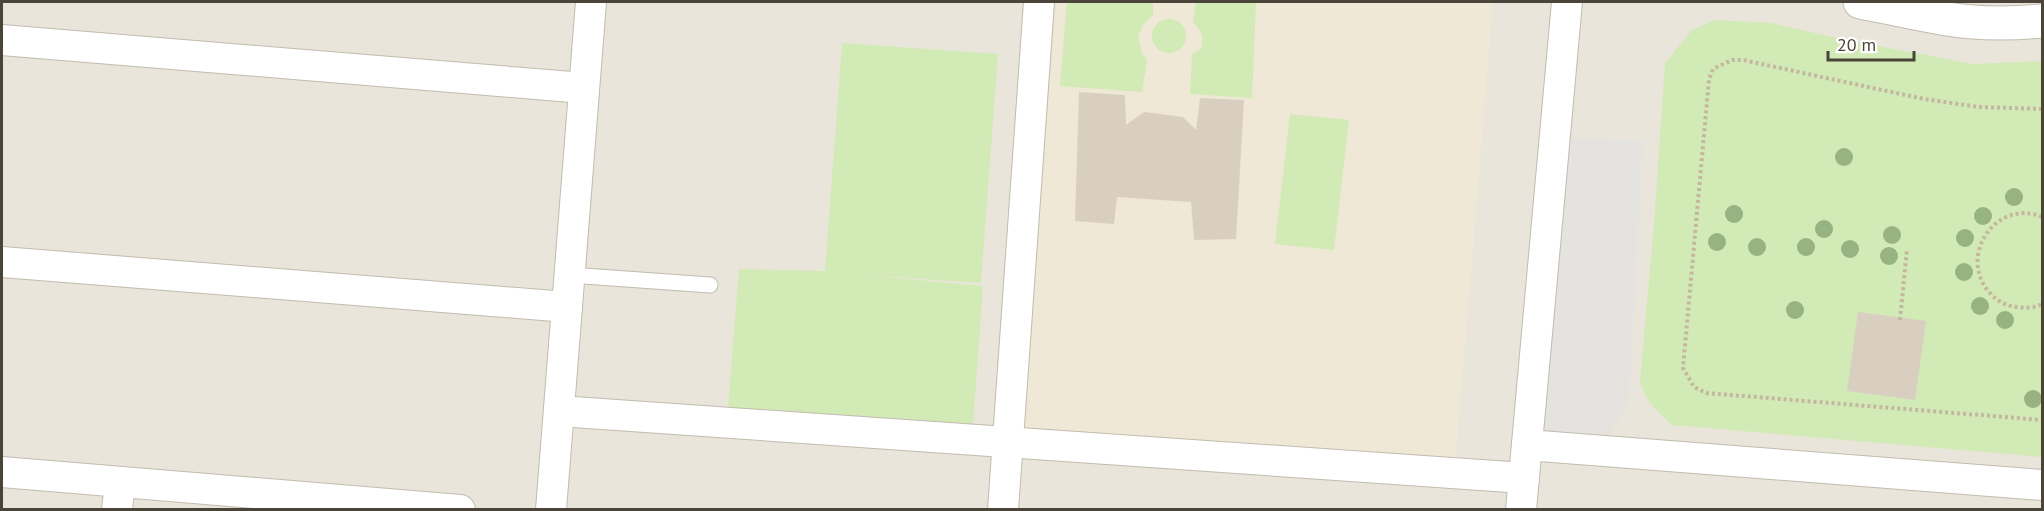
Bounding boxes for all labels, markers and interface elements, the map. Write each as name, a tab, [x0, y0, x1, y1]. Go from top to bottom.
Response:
scale bar	[1828, 24, 1914, 62]
text: 20 m	[1837, 33, 1876, 56]

